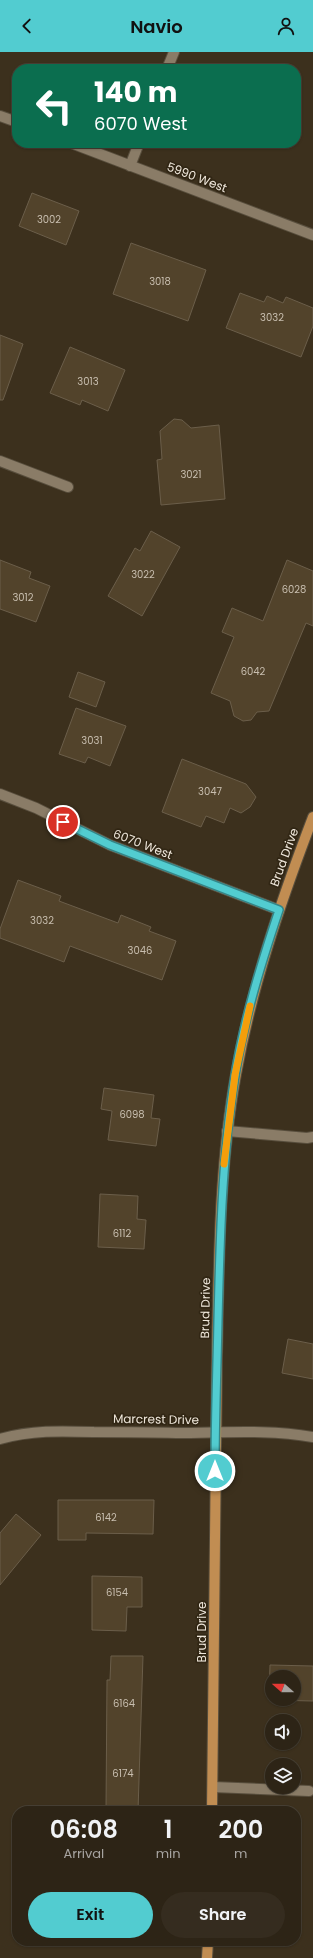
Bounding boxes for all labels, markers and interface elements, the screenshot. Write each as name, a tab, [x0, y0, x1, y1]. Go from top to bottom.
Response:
text: Navio	[130, 14, 183, 39]
icon: back	[16, 15, 38, 37]
icon: person	[275, 15, 297, 37]
text: 140 m	[94, 73, 177, 112]
icon: left	[28, 80, 80, 132]
text: 6070 West	[94, 111, 187, 136]
street label: 5990 West	[164, 158, 230, 196]
house number: 3002	[37, 212, 61, 227]
house number: 3018	[149, 274, 171, 289]
house number: 3032	[260, 310, 284, 325]
house number: 3013	[77, 374, 99, 389]
house number: 3021	[180, 467, 202, 482]
house number: 3022	[131, 567, 155, 582]
house number: 6028	[282, 582, 306, 597]
house number: 3012	[12, 590, 34, 605]
house number: 6042	[241, 664, 266, 679]
house number: 3031	[81, 733, 103, 748]
house number: 3047	[198, 784, 222, 799]
pin	[46, 805, 80, 839]
icon: arrive	[52, 811, 74, 833]
street label: 6070 West	[111, 825, 175, 863]
street label: Brud Drive	[266, 825, 302, 889]
house number: 3032	[30, 913, 54, 928]
house number: 3046	[128, 943, 152, 958]
house number: 6098	[119, 1107, 145, 1122]
house number: 6112	[113, 1226, 131, 1241]
street label: Brud Drive	[196, 1277, 214, 1339]
street label: Marcrest Drive	[113, 1410, 199, 1428]
position arrow	[194, 1450, 236, 1492]
house number: 6142	[95, 1510, 117, 1525]
house number: 6154	[106, 1585, 128, 1600]
street label: Brud Drive	[193, 1602, 210, 1662]
north arrow	[265, 1670, 301, 1706]
map controls	[265, 1670, 301, 1794]
house number: 6164	[113, 1696, 135, 1711]
button: sound	[265, 1714, 301, 1750]
button: layers	[265, 1758, 301, 1794]
house number: 6174	[112, 1766, 134, 1781]
text: 06:08	[50, 1813, 118, 1846]
text: 1	[164, 1813, 173, 1846]
text: 200	[218, 1813, 263, 1846]
text: Arrival	[63, 1844, 104, 1863]
text: min	[156, 1844, 181, 1863]
text: m	[234, 1844, 247, 1863]
button: Exit	[28, 1892, 153, 1938]
button: Share	[161, 1892, 285, 1938]

